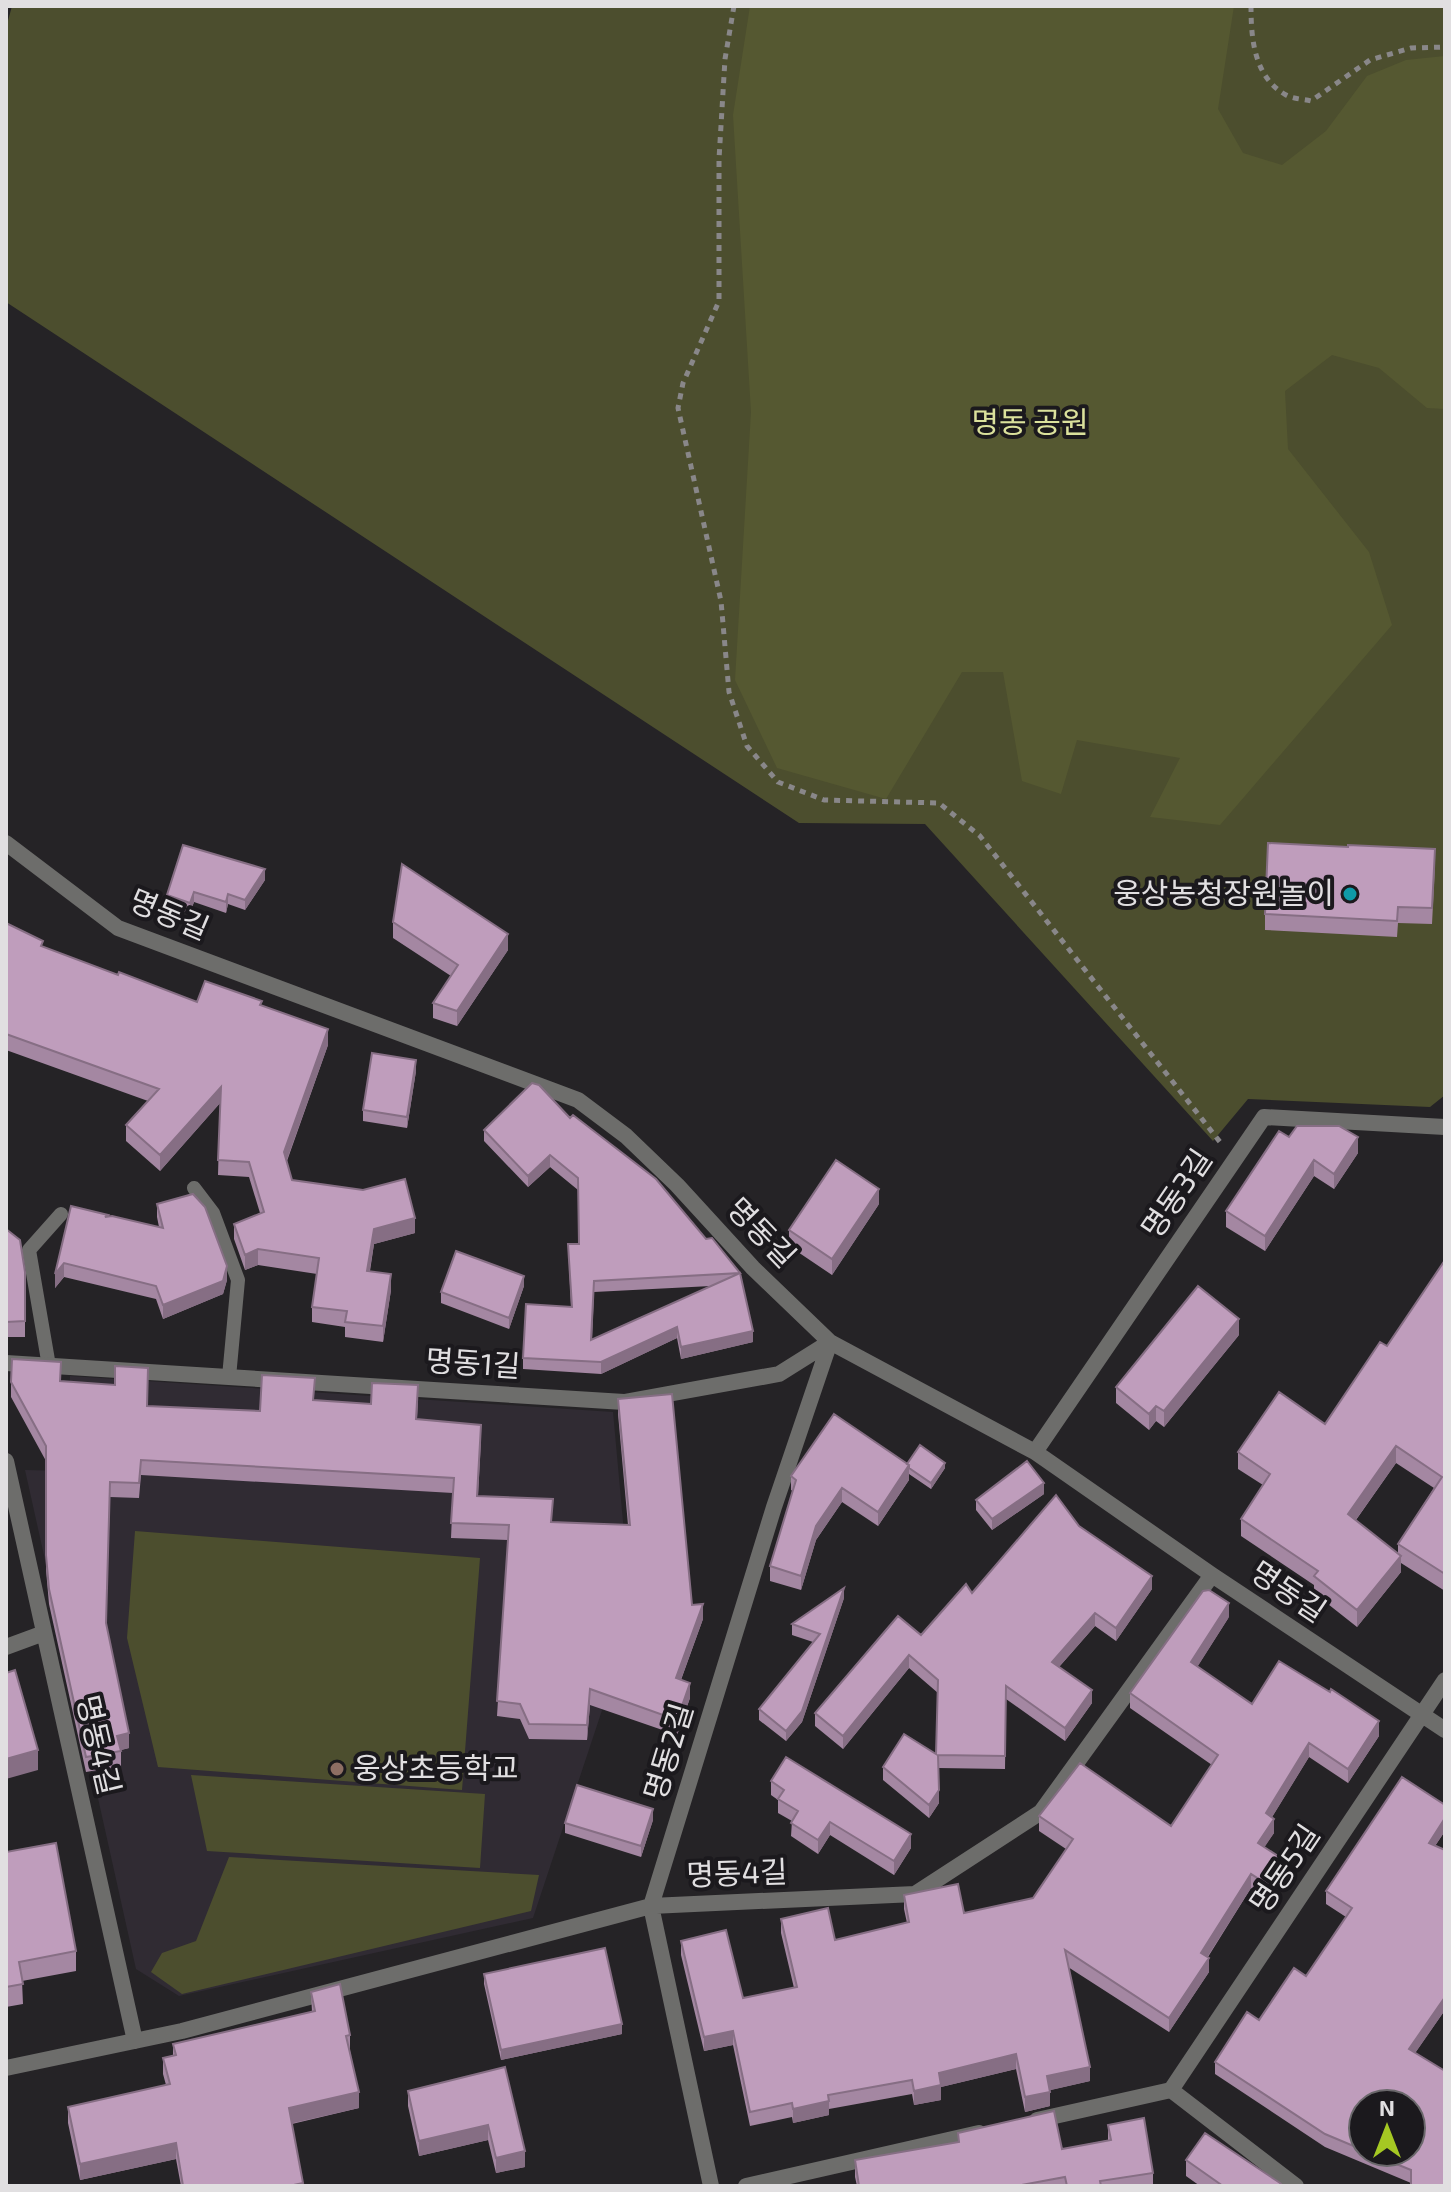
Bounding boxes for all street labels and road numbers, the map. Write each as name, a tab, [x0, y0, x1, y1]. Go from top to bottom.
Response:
street label: 명동길	[125, 880, 215, 946]
street label: 명동3길	[1133, 1142, 1218, 1244]
street label: 명동길	[721, 1189, 804, 1274]
street label: 명동1길	[425, 1341, 522, 1383]
street label: 명동길	[1245, 1552, 1334, 1628]
street label: 명동4길	[71, 1691, 129, 1798]
street label: 명동2길	[635, 1698, 699, 1804]
street label: 명동5길	[1241, 1817, 1326, 1919]
street label: 명동4길	[686, 1852, 788, 1892]

